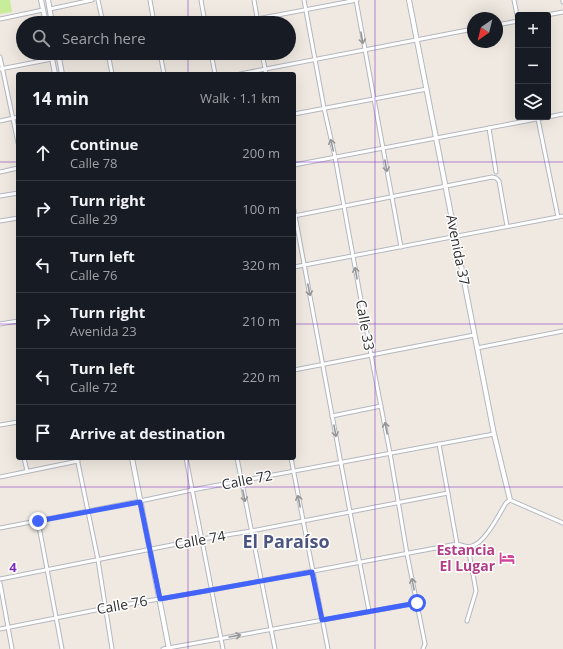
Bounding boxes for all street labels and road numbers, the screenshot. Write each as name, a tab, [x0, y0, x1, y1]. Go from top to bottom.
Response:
street label: Avenida 37	[442, 213, 475, 287]
street label: Calle 33	[352, 298, 379, 352]
street label: Calle 72	[220, 465, 274, 494]
street label: Calle 74	[173, 526, 227, 553]
street label: Calle 76	[95, 591, 149, 618]

